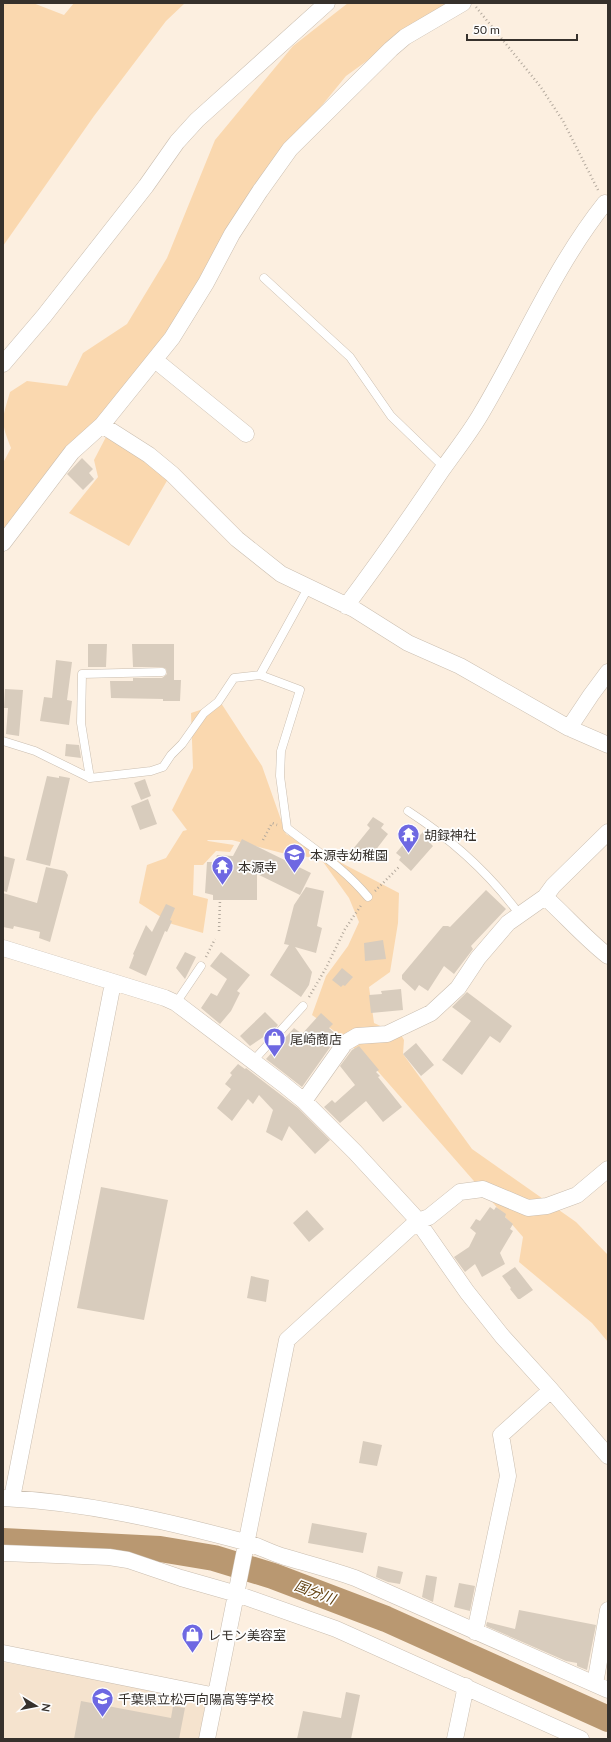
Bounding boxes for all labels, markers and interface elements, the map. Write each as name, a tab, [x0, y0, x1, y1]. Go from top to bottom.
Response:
scale bar	[467, 16, 577, 42]
text: 50 m	[473, 22, 500, 37]
temple icon: 胡録神社	[396, 822, 422, 855]
place label: 胡録神社	[424, 827, 476, 843]
school or university icon: 本源寺幼稚園	[281, 842, 307, 875]
place label: 本源寺幼稚園	[310, 847, 388, 863]
temple icon: 本源寺	[209, 854, 235, 887]
place label: 本源寺	[238, 859, 277, 875]
shop icon: 尾崎商店	[262, 1026, 288, 1059]
place label: 尾崎商店	[290, 1031, 342, 1047]
water label: 国分川	[293, 1576, 340, 1608]
shop icon: レモン美容室	[179, 1622, 205, 1655]
place label: レモン美容室	[208, 1627, 286, 1643]
north arrow	[16, 1686, 56, 1726]
school or university icon: 千葉県立松戸向陽高等学校	[90, 1686, 116, 1719]
place label: 千葉県立松戸向陽高等学校	[118, 1691, 274, 1707]
text: N	[39, 1703, 53, 1713]

